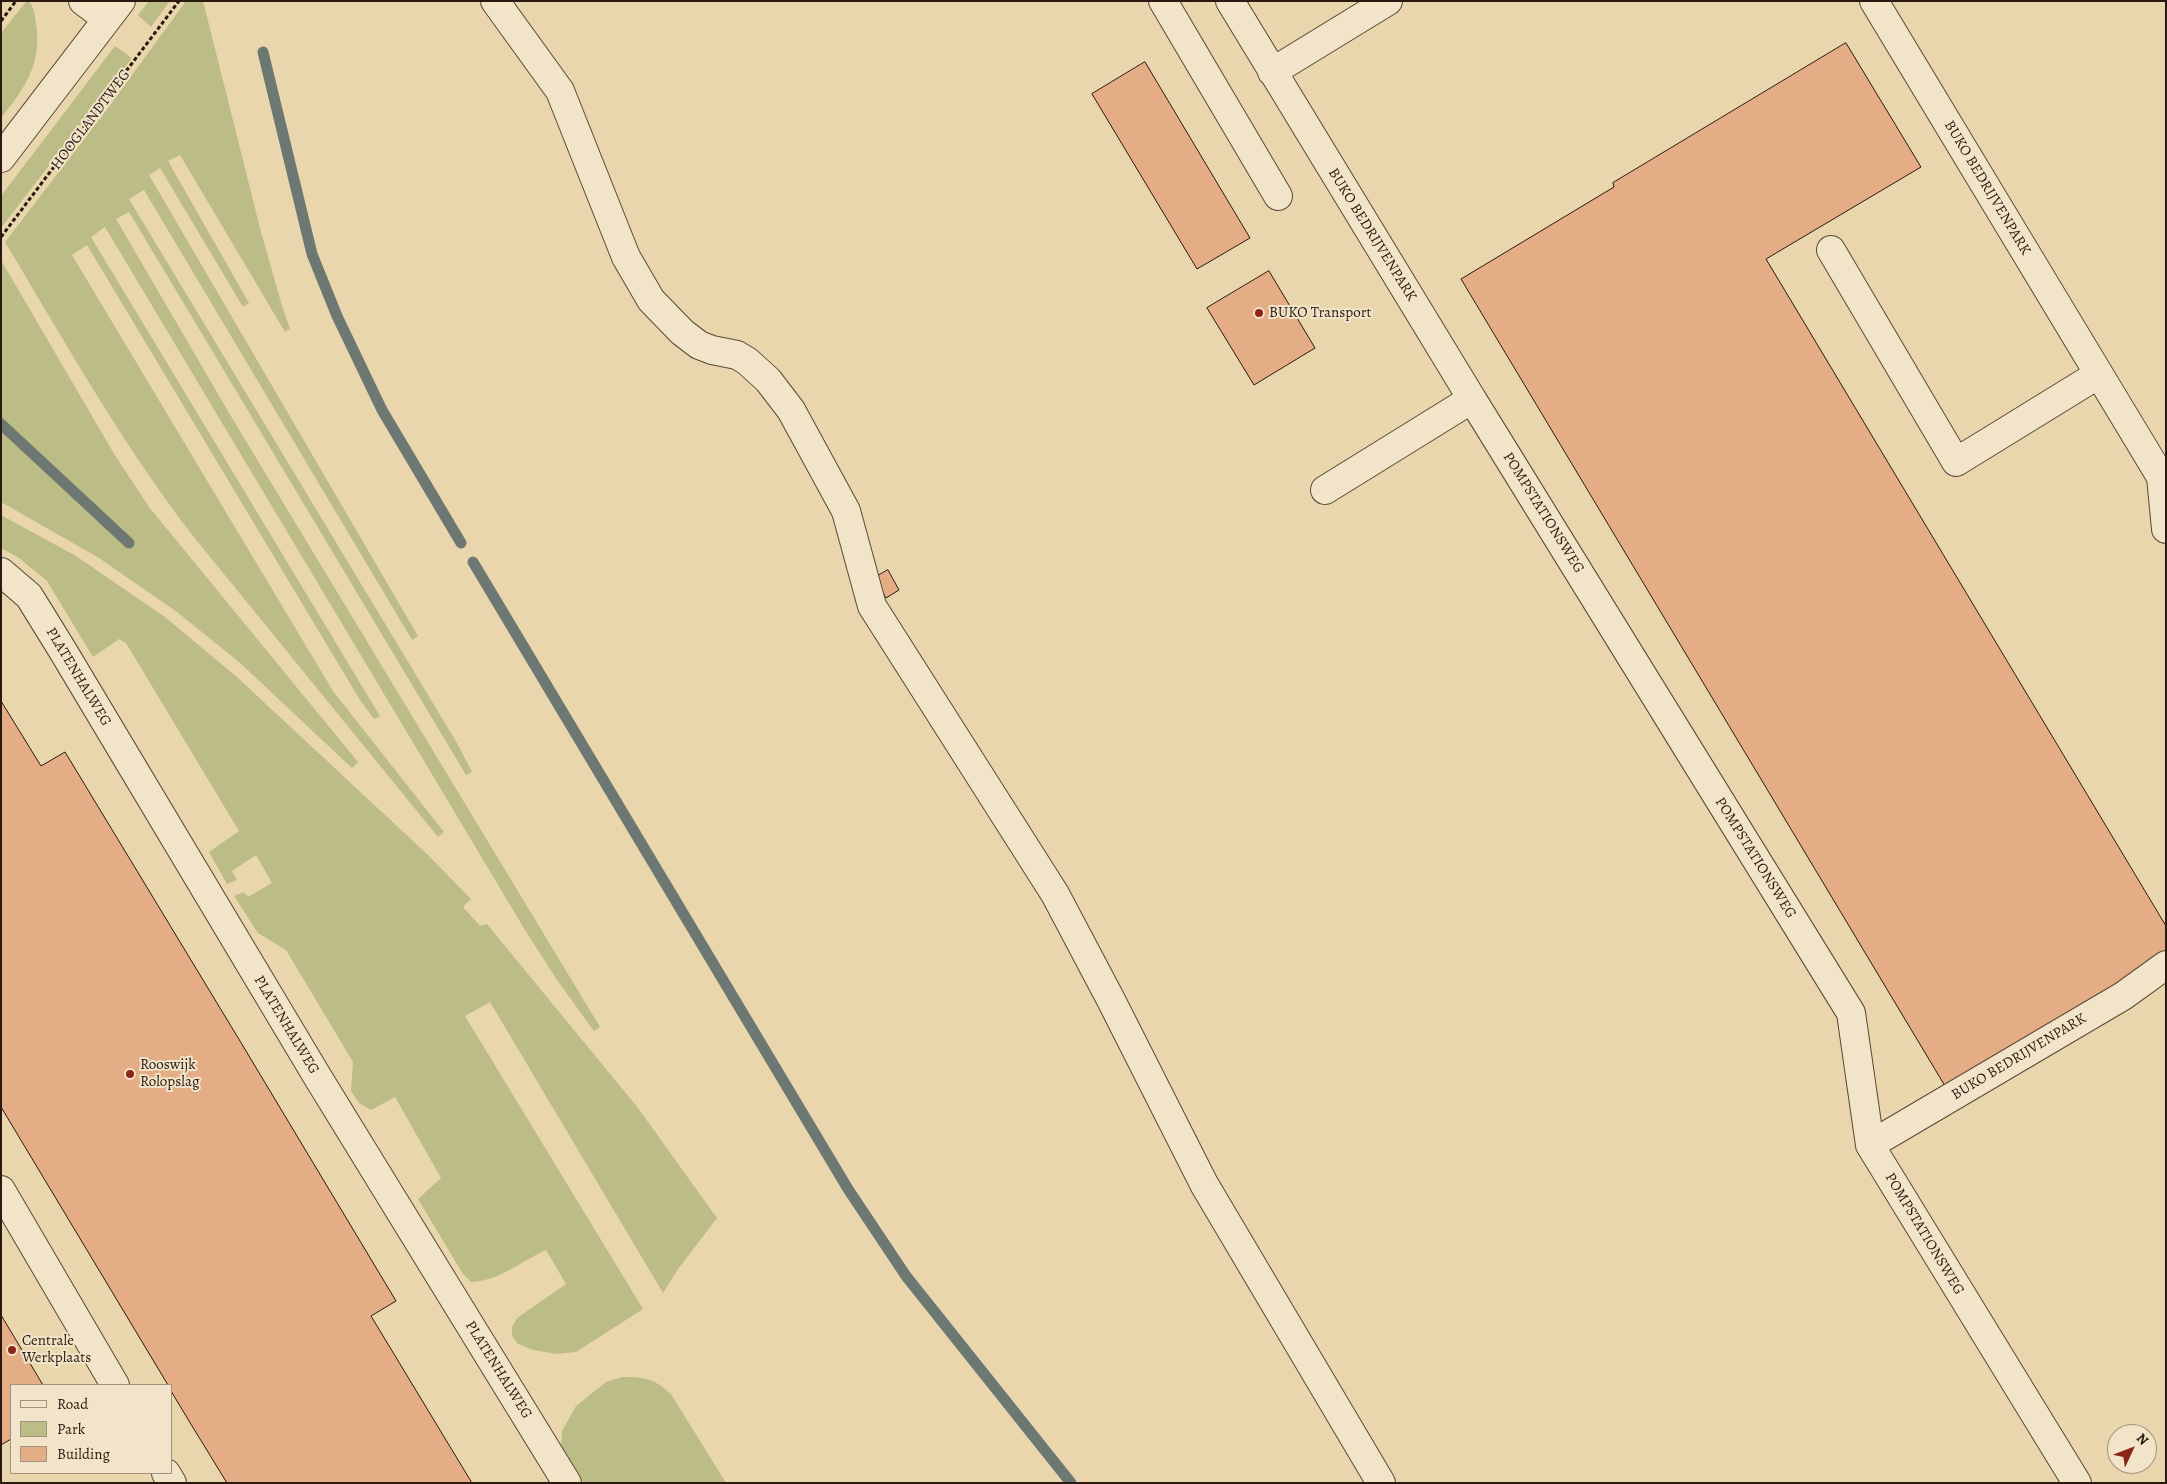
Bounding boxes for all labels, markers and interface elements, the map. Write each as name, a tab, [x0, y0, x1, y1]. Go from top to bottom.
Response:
street label: HOOGLANDTWEG	[47, 66, 135, 174]
street label: BUKO BEDRIJVENPARK	[1940, 118, 2034, 258]
street label: BUKO BEDRIJVENPARK	[1324, 165, 1420, 305]
place label: BUKO Transport	[1269, 304, 1371, 322]
marker: BUKO Transport	[1253, 307, 1265, 319]
street label: POMPSTATIONSWEG	[1499, 449, 1587, 577]
street label: PLATENHALWEG	[41, 624, 115, 730]
street label: POMPSTATIONSWEG	[1711, 794, 1799, 922]
street label: PLATENHALWEG	[249, 972, 323, 1078]
street label: BUKO BEDRIJVENPARK	[1949, 1010, 2089, 1104]
place label: Rooswijk Rolopslag	[140, 1056, 199, 1091]
marker: Rooswijk Rolopslag	[124, 1068, 136, 1080]
street label: POMPSTATIONSWEG	[1880, 1170, 1968, 1298]
street label: PLATENHALWEG	[461, 1318, 535, 1422]
place label: Centrale Werkplaats	[22, 1332, 91, 1367]
marker: Centrale Werkplaats	[6, 1344, 18, 1356]
legend	[10, 1384, 172, 1474]
text: Road	[57, 1394, 88, 1414]
text: Park	[57, 1419, 85, 1439]
north arrow	[2107, 1424, 2157, 1474]
text: N	[2132, 1429, 2153, 1449]
text: Building	[57, 1444, 110, 1464]

